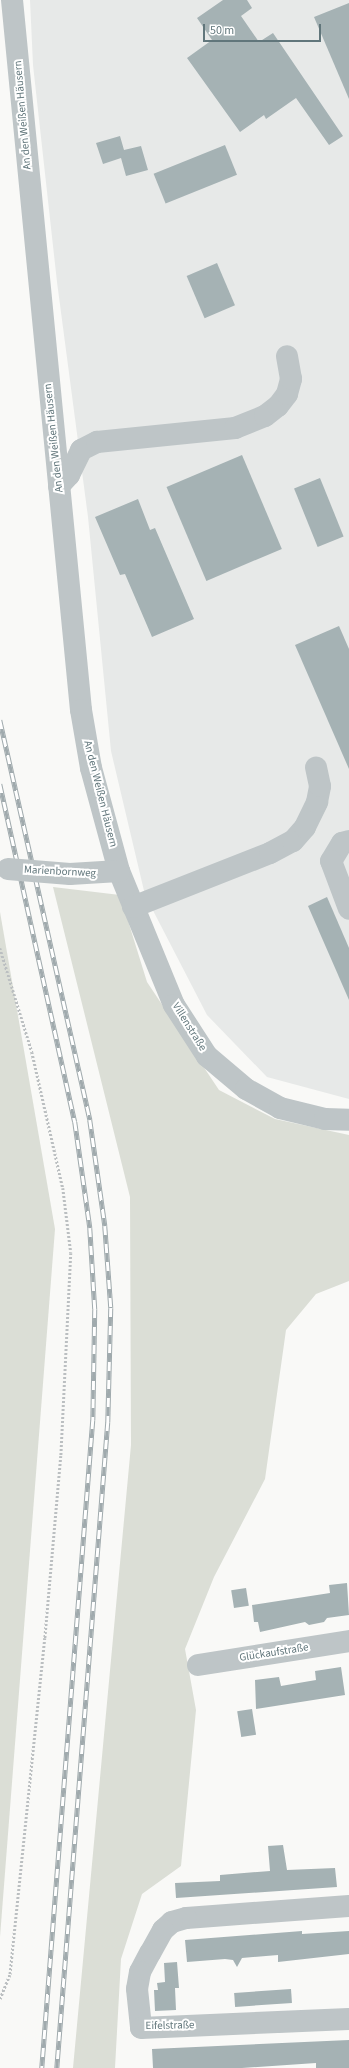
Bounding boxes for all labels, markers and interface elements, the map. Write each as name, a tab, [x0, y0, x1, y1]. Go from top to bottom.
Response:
scale bar	[205, 16, 323, 42]
text: 50 m	[210, 22, 234, 39]
street label: An den Weißen Häusern	[12, 60, 34, 170]
street label: An den Weißen Häusern	[42, 383, 66, 493]
street label: An den Weißen Häusern	[80, 739, 120, 849]
street label: Marienbornweg	[24, 864, 96, 880]
street label: Villenstraße	[169, 1000, 209, 1054]
street label: Glückaufstraße	[239, 1641, 309, 1665]
street label: Eifelstraße	[145, 2019, 195, 2033]

